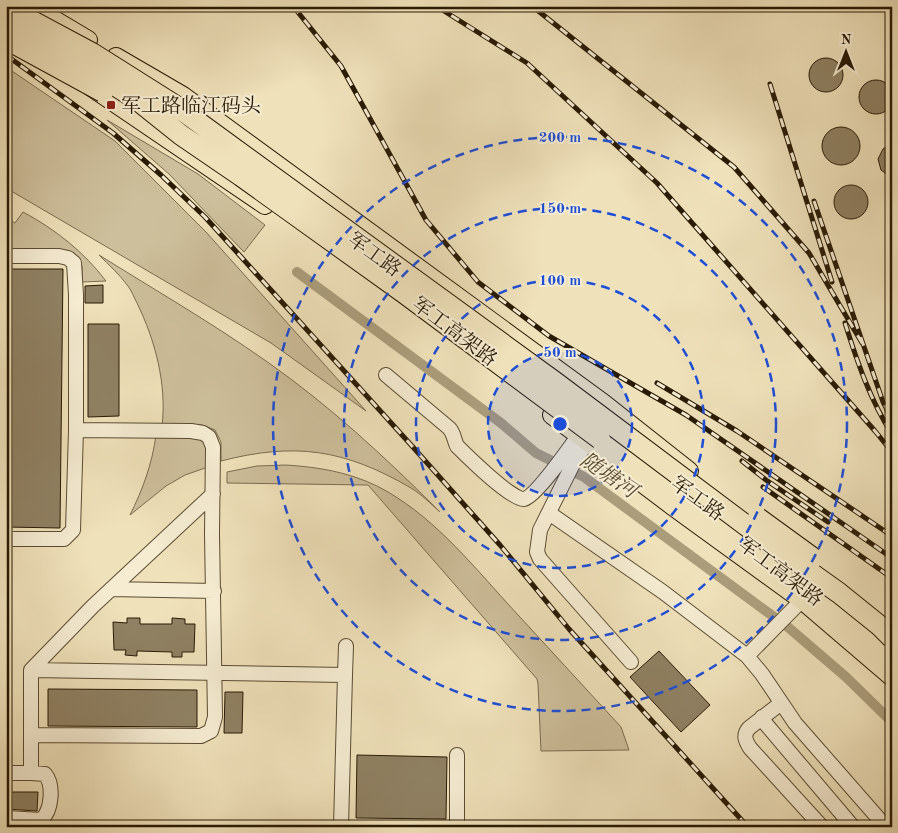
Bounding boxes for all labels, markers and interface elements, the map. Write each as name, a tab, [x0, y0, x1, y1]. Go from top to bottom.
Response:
north arrow	[820, 28, 870, 78]
text: N	[841, 33, 852, 47]
place label: 军工路临江码头	[121, 95, 261, 117]
marker: 军工路临江码头	[105, 99, 117, 111]
text: 200 m	[539, 131, 581, 146]
text: 150 m	[539, 202, 581, 217]
street label: 军工路	[344, 228, 405, 281]
text: 100 m	[539, 274, 581, 289]
street label: 军工高架路	[408, 293, 501, 371]
text: 50 m	[543, 346, 577, 361]
centre of rings	[551, 415, 569, 433]
water label: 随塘河	[576, 448, 645, 505]
street label: 军工路	[667, 472, 728, 525]
street label: 军工高架路	[734, 533, 827, 611]

